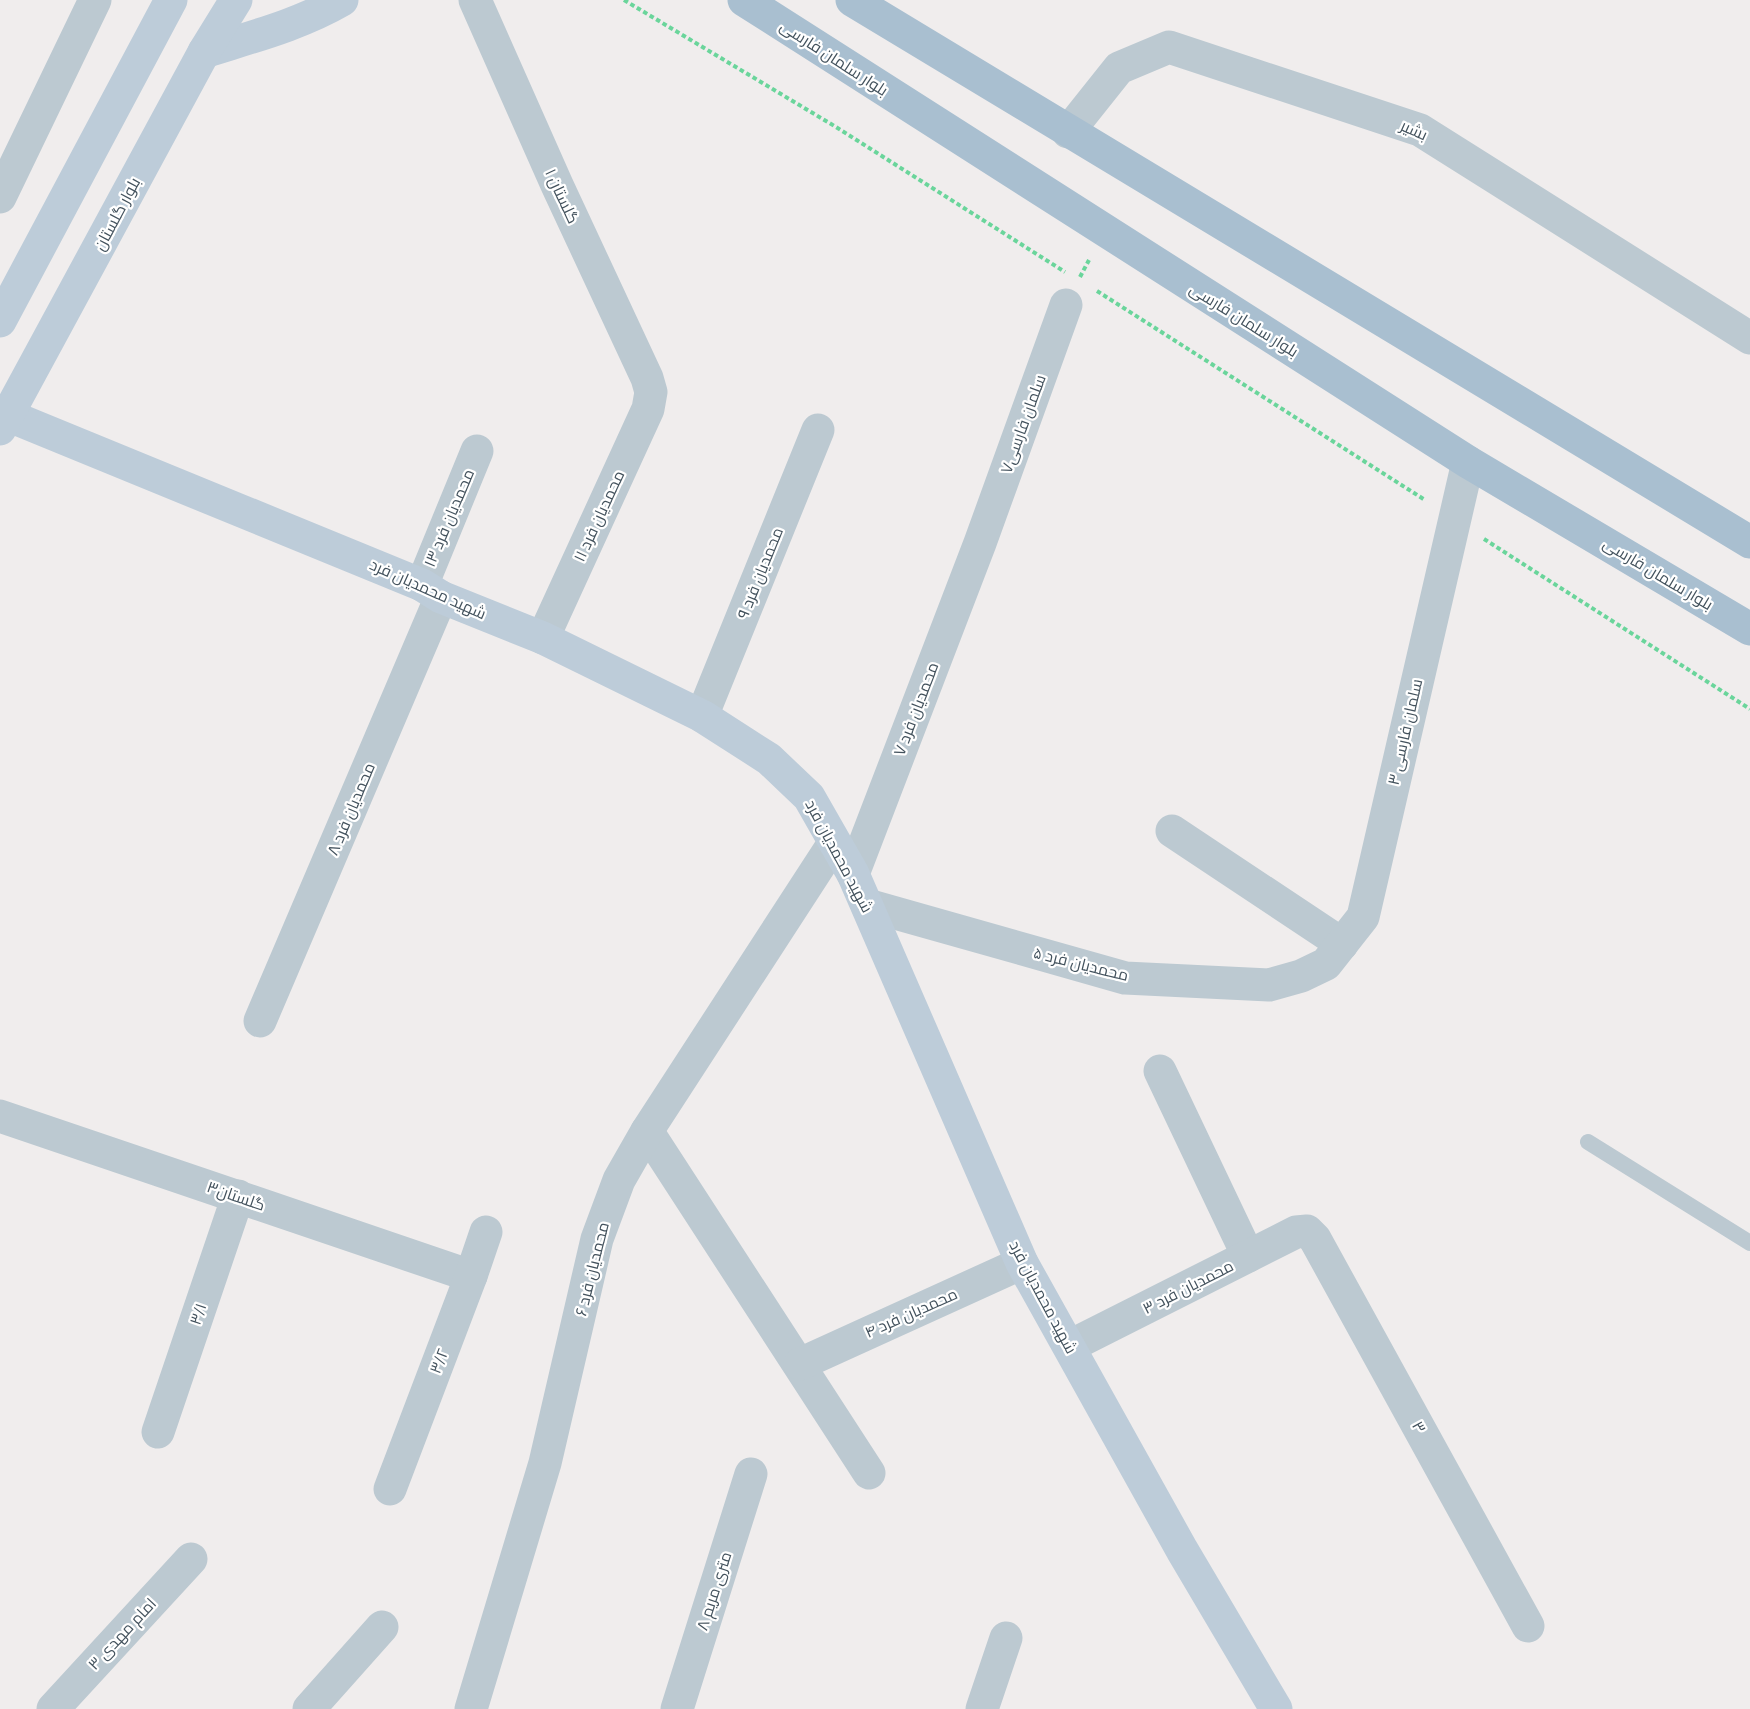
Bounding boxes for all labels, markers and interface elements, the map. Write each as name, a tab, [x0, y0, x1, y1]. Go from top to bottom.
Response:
street label: بلوار سلمان فارسی	[776, 16, 891, 101]
street label: بشیر	[1397, 115, 1430, 144]
street label: ۱ گلستان	[540, 166, 583, 227]
street label: بلوار گلستان	[90, 174, 145, 254]
street label: بلوار سلمان فارسی	[1186, 279, 1302, 362]
street label: سلمان فارسی۷	[996, 372, 1051, 476]
street label: ۱۳ محمدیان فرد	[420, 466, 479, 570]
street label: ۱۱ محمدیان فرد	[570, 467, 629, 565]
street label: ۹ محمدیان فرد	[733, 525, 788, 622]
street label: بلوار سلمان فارسی	[1599, 534, 1716, 615]
street label: شهید محمدیان فرد	[366, 555, 489, 624]
street label: ۷ محمدیان فرد	[889, 660, 943, 759]
street label: ۳ سلمان فارسی	[1384, 677, 1427, 787]
street label: ۸ محمدیان فرد	[323, 760, 380, 858]
street label: شهید محمدیان فرد	[800, 796, 877, 916]
street label: ۵ محمدیان فرد	[1031, 943, 1130, 986]
street label: گلستان۳	[204, 1177, 268, 1216]
street label: ۶ محمدیان فرد	[571, 1220, 614, 1318]
street label: شهید محمدیان فرد	[1004, 1237, 1081, 1357]
street label: ۳ محمدیان فرد	[1139, 1256, 1237, 1319]
street label: ۴ محمدیان فرد	[862, 1284, 961, 1343]
street label: ۳/۱	[185, 1301, 211, 1327]
street label: ۳/۲	[426, 1346, 452, 1376]
street label: ۳	[1408, 1418, 1430, 1436]
street label: ۸ متری مریم	[692, 1549, 738, 1633]
street label: ۳ امام مهدی	[84, 1594, 162, 1675]

